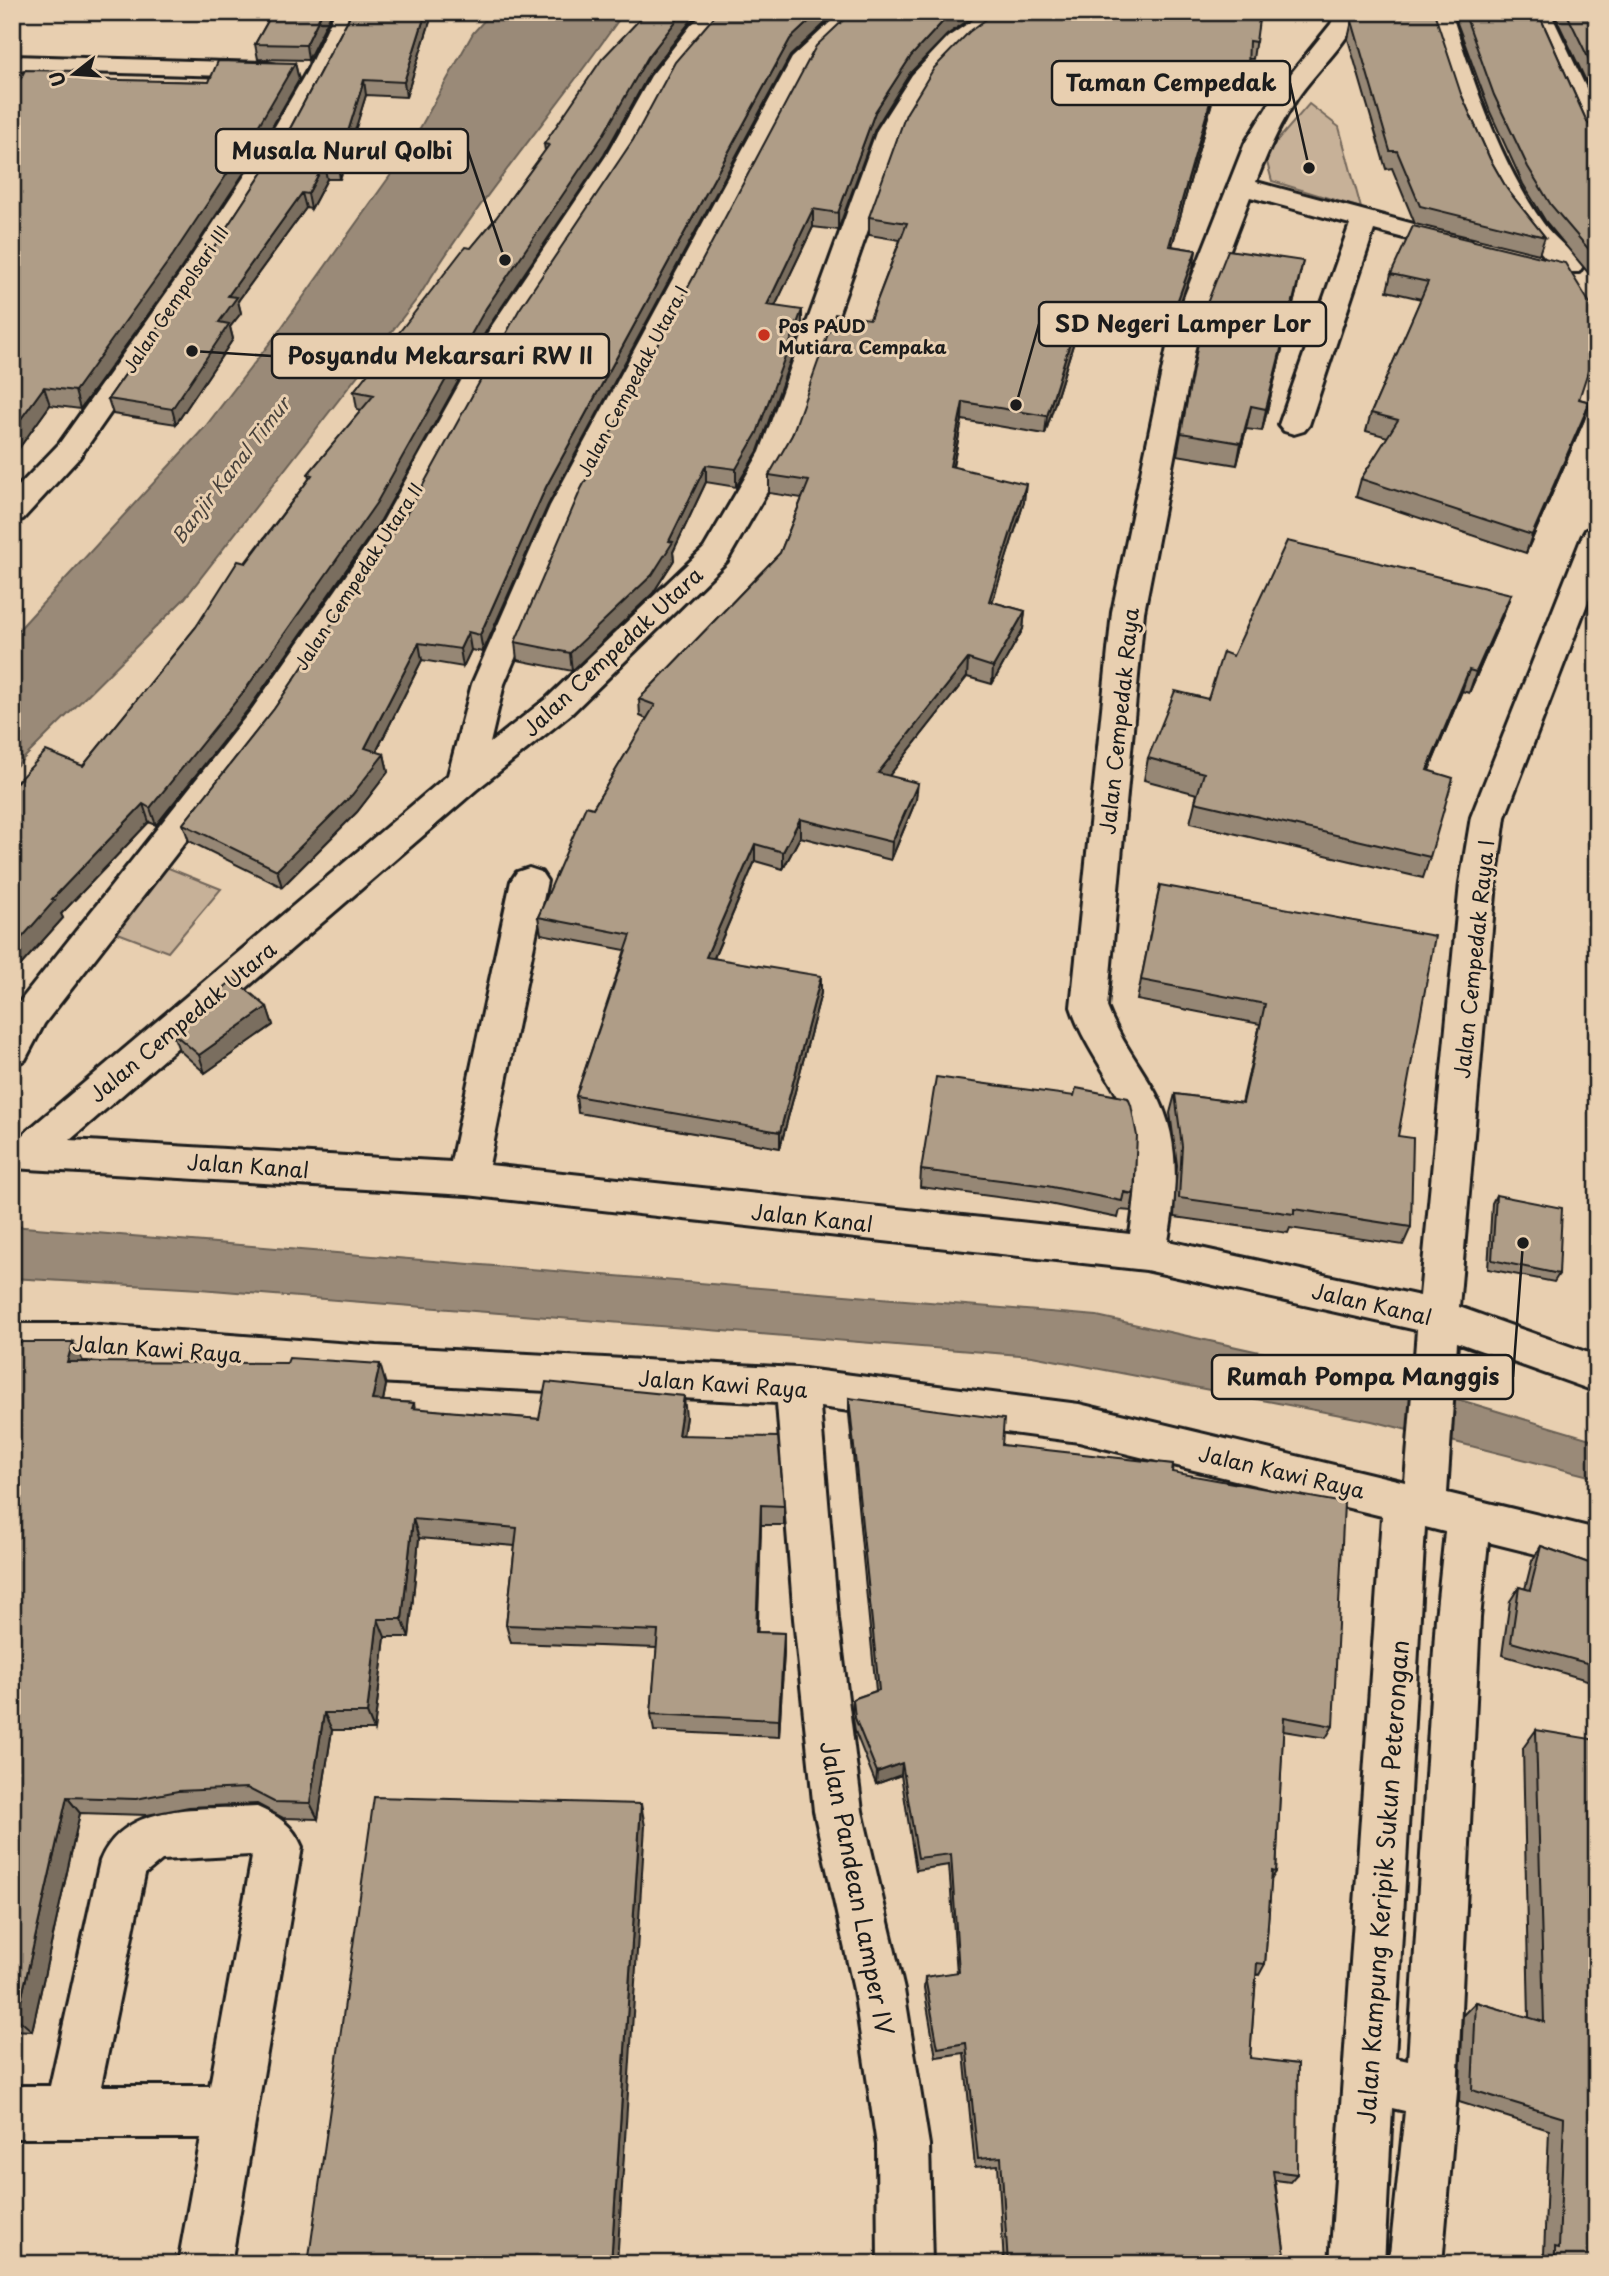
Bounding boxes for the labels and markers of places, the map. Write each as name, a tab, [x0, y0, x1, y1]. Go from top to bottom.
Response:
callout: Taman Cempedak	[1052, 61, 1290, 105]
callout: Musala Nurul Qolbi	[216, 129, 468, 173]
callout: SD Negeri Lamper Lor	[1039, 302, 1326, 346]
place label: Pos PAUD Mutiara Cempaka	[778, 312, 947, 360]
marker: Pos PAUD Mutiara Cempaka	[756, 327, 772, 343]
callout: Posyandu Mekarsari RW II	[272, 334, 609, 378]
callout: Rumah Pompa Manggis	[1212, 1355, 1513, 1399]

